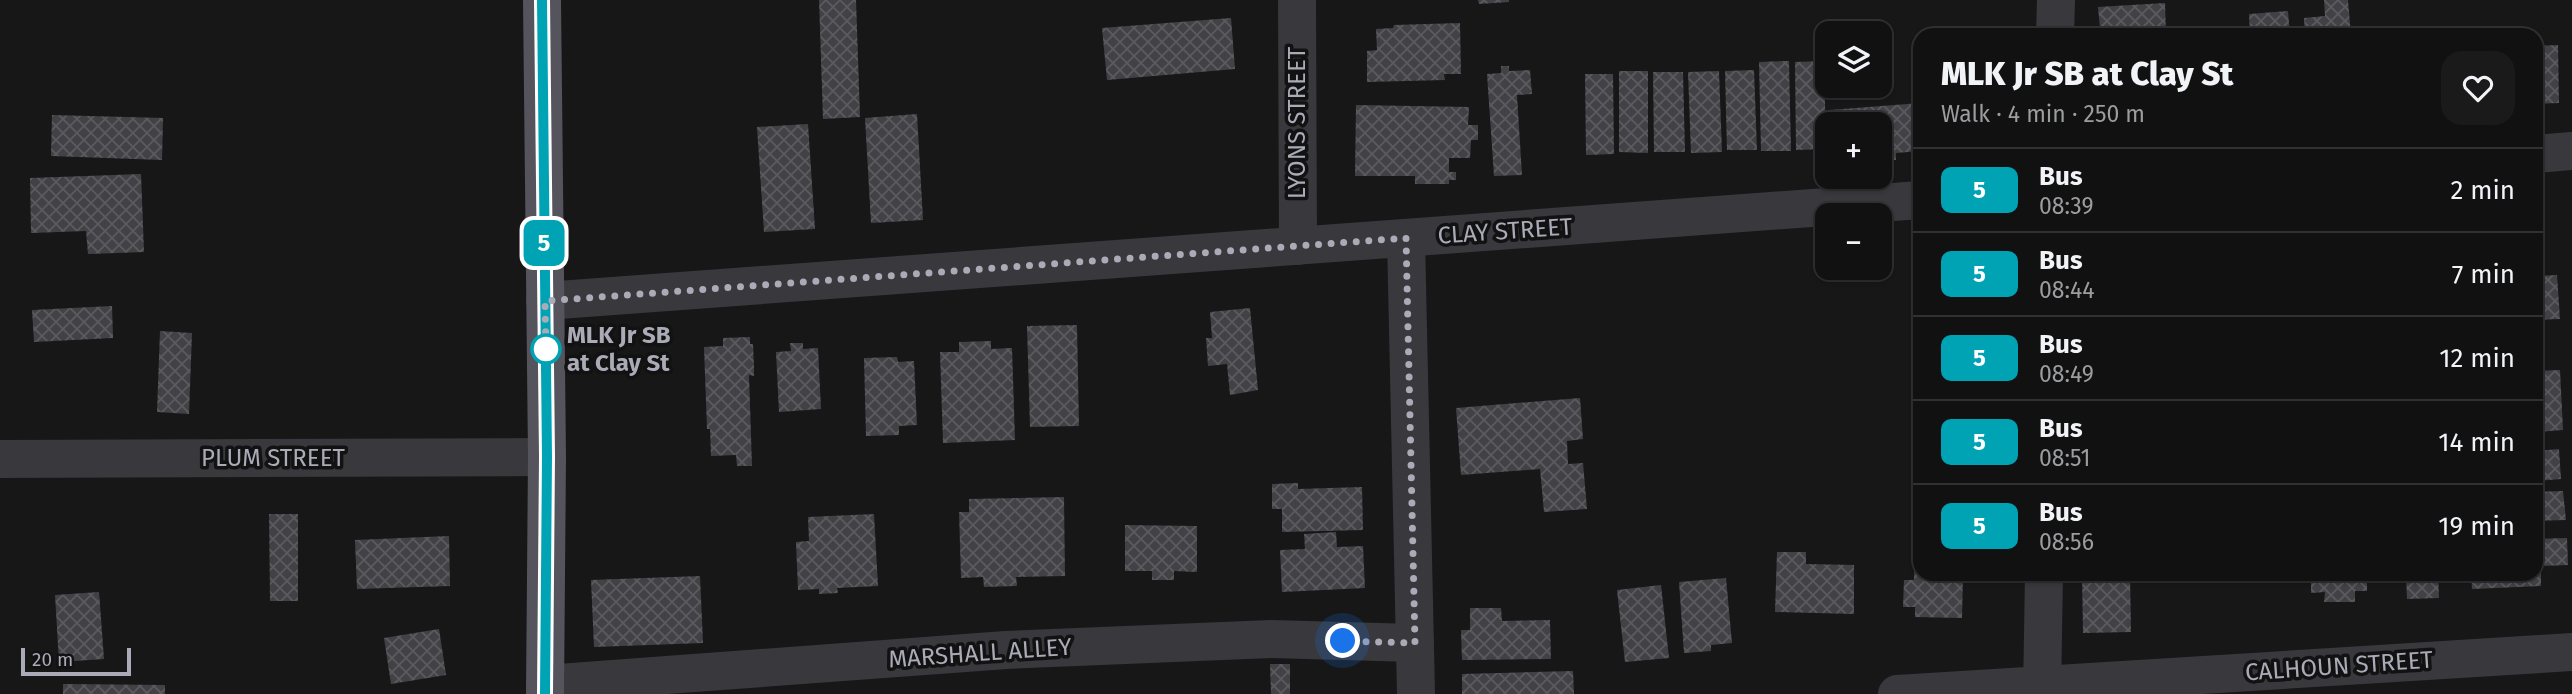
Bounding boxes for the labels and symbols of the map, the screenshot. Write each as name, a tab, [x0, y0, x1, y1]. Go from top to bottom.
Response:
street label: LYONS STREET	[1283, 46, 1311, 199]
street label: CLAY STREET	[1437, 212, 1574, 250]
line badge: 5	[521, 220, 567, 266]
place label: MLK Jr SB at Clay St	[567, 321, 671, 377]
marker: MLK Jr SB at Clay St	[531, 334, 561, 364]
street label: PLUM STREET	[201, 444, 345, 472]
your location	[1325, 623, 1360, 658]
street label: MARSHALL ALLEY	[887, 633, 1073, 673]
scale bar	[21, 645, 131, 677]
street label: CALHOUN STREET	[2244, 645, 2434, 687]

